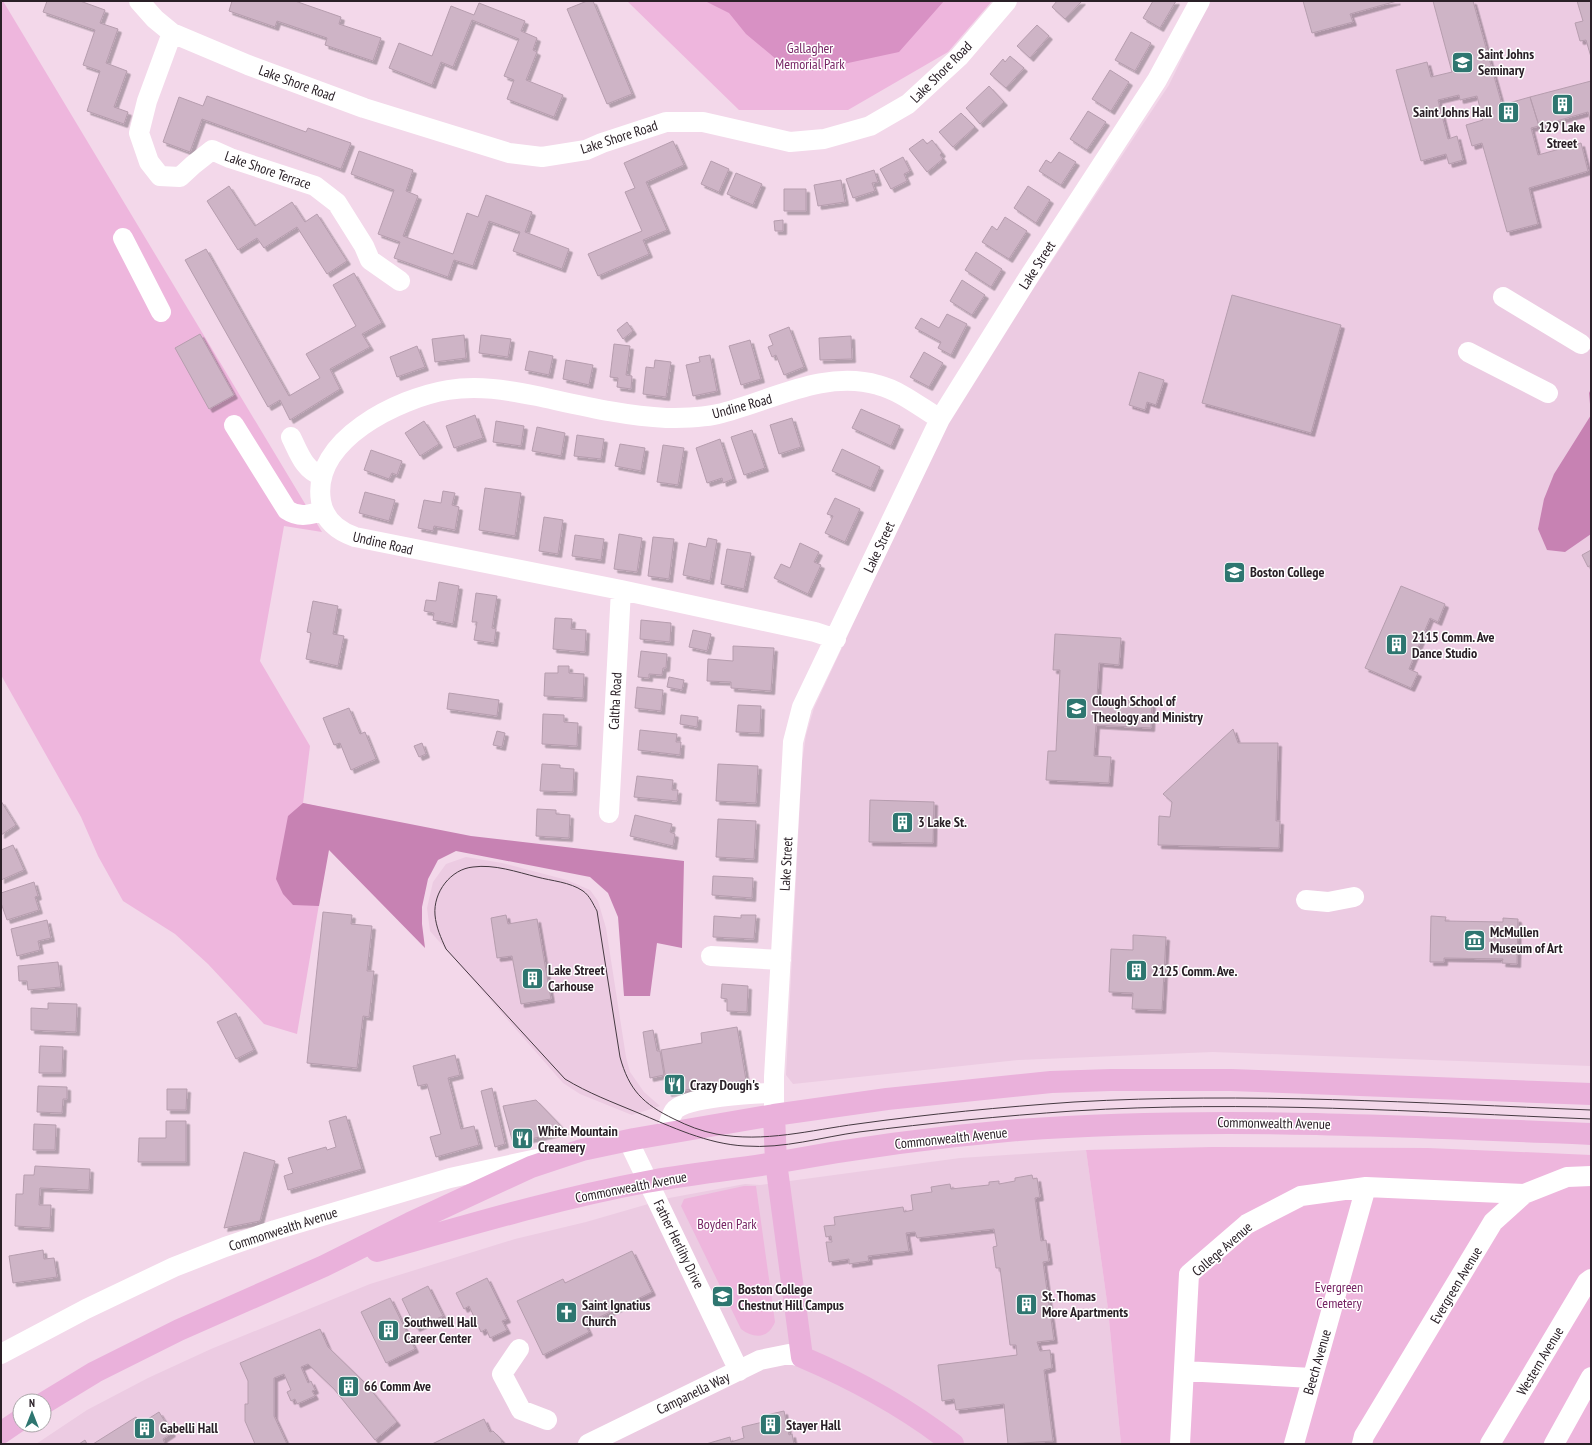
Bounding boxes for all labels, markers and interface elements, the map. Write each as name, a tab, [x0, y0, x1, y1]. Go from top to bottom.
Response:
street label: Lake Shore Road	[906, 37, 976, 107]
park label: Gallagher Memorial Park	[775, 39, 845, 73]
place label: Saint Johns Seminary	[1478, 45, 1534, 79]
school or university icon: Saint Johns Seminary	[1449, 49, 1475, 75]
street label: Lake Shore Road	[256, 61, 338, 105]
building icon: 129 Lake Street	[1549, 92, 1575, 118]
building icon: Saint Johns Hall	[1495, 99, 1521, 125]
place label: Saint Johns Hall	[1413, 103, 1493, 121]
street label: Lake Shore Road	[578, 116, 660, 158]
place label: 129 Lake Street	[1539, 118, 1585, 152]
street label: Lake Shore Terrace	[222, 147, 314, 193]
street label: Lake Street	[1015, 237, 1059, 293]
street label: Undine Road	[710, 389, 774, 423]
street label: Lake Street	[859, 518, 899, 575]
street label: Undine Road	[351, 527, 415, 559]
school or university icon: Boston College	[1221, 559, 1247, 585]
place label: Boston College	[1250, 563, 1325, 581]
place label: 2115 Comm. Ave Dance Studio	[1412, 628, 1495, 662]
building icon: 2115 Comm. Ave Dance Studio	[1384, 632, 1410, 658]
street label: Caltha Road	[605, 672, 625, 730]
place label: Clough School of Theology and Ministry	[1092, 692, 1203, 726]
school or university icon: Clough School of Theology and Ministry	[1064, 696, 1090, 722]
building icon: 3 Lake St.	[889, 809, 915, 835]
place label: 3 Lake St.	[918, 813, 967, 831]
street label: Lake Street	[776, 836, 796, 892]
place label: McMullen Museum of Art	[1490, 923, 1563, 957]
museum icon: McMullen Museum of Art	[1461, 927, 1487, 953]
building icon: 2125 Comm. Ave.	[1124, 958, 1150, 984]
place label: Lake Street Carhouse	[548, 961, 605, 995]
place label: 2125 Comm. Ave.	[1152, 962, 1238, 980]
building icon: Lake Street Carhouse	[519, 965, 545, 991]
restaurant icon: Crazy Dough's	[662, 1072, 688, 1098]
place label: Crazy Dough's	[690, 1076, 759, 1094]
street label: Commonwealth Avenue	[1217, 1113, 1331, 1133]
place label: White Mountain Creamery	[537, 1122, 618, 1156]
street label: Commonwealth Avenue	[894, 1123, 1008, 1153]
restaurant icon: White Mountain Creamery	[510, 1126, 536, 1152]
street label: Commonwealth Avenue	[574, 1167, 689, 1207]
street label: Father Herlihy Drive	[650, 1197, 708, 1292]
street label: Commonwealth Avenue	[226, 1203, 340, 1255]
park label: Boyden Park	[697, 1215, 757, 1233]
street label: College Avenue	[1188, 1218, 1256, 1280]
street label: Evergreen Avenue	[1426, 1243, 1486, 1327]
park label: Evergreen Cemetery	[1315, 1278, 1363, 1312]
place label: Boston College Chestnut Hill Campus	[738, 1280, 844, 1314]
school or university icon: Boston College Chestnut Hill Campus	[709, 1284, 735, 1310]
place label: St. Thomas More Apartments	[1042, 1287, 1128, 1321]
building icon: St. Thomas More Apartments	[1014, 1291, 1040, 1317]
place label: Saint Ignatius Church	[582, 1296, 650, 1330]
church icon: Saint Ignatius Church	[553, 1300, 579, 1326]
place label: Southwell Hall Career Center	[404, 1313, 478, 1347]
building icon: Southwell Hall Career Center	[375, 1317, 401, 1343]
street label: Western Avenue	[1512, 1323, 1568, 1399]
street label: Beech Avenue	[1299, 1327, 1335, 1397]
street label: Campanella Way	[653, 1367, 733, 1418]
building icon: 66 Comm Ave	[336, 1373, 362, 1399]
place label: 66 Comm Ave	[364, 1377, 431, 1395]
north arrow	[12, 1393, 52, 1433]
text: N	[29, 1396, 35, 1410]
building icon: Stayer Hall	[757, 1412, 783, 1438]
building icon: Gabelli Hall	[131, 1415, 157, 1441]
place label: Stayer Hall	[786, 1416, 841, 1434]
place label: Gabelli Hall	[160, 1419, 218, 1437]

